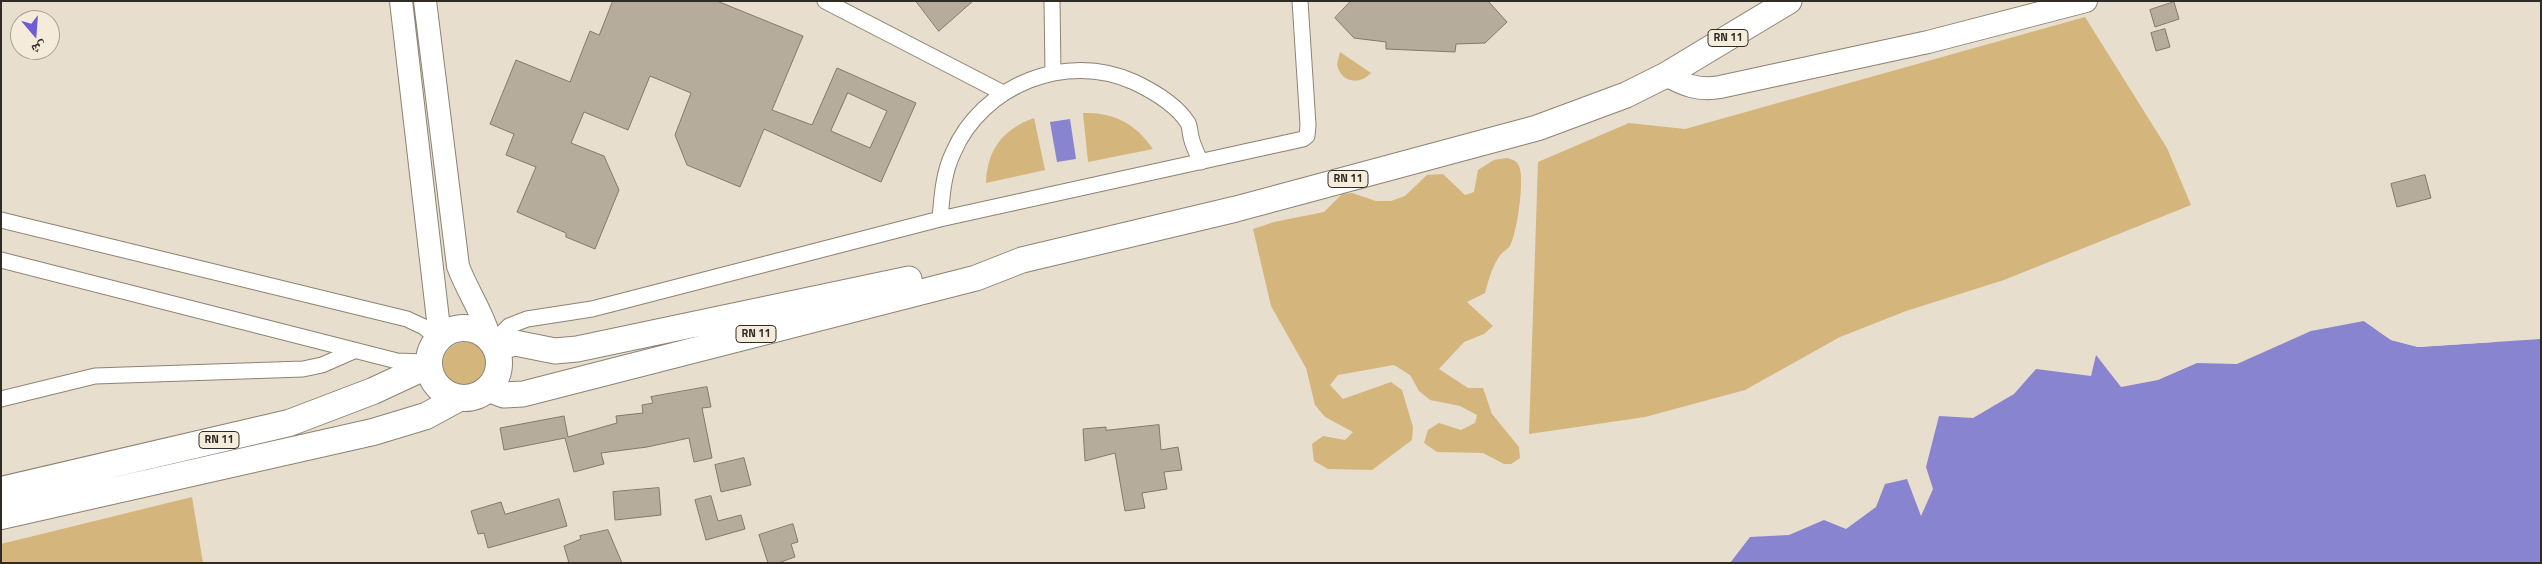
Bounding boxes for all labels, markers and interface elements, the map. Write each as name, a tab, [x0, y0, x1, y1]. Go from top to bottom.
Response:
north arrow	[10, 10, 60, 60]
road number: RN 11	[1708, 29, 1748, 46]
text: ش	[29, 37, 50, 61]
road number: RN 11	[1328, 170, 1368, 188]
road number: RN 11	[736, 326, 776, 342]
road number: RN 11	[199, 432, 239, 448]

